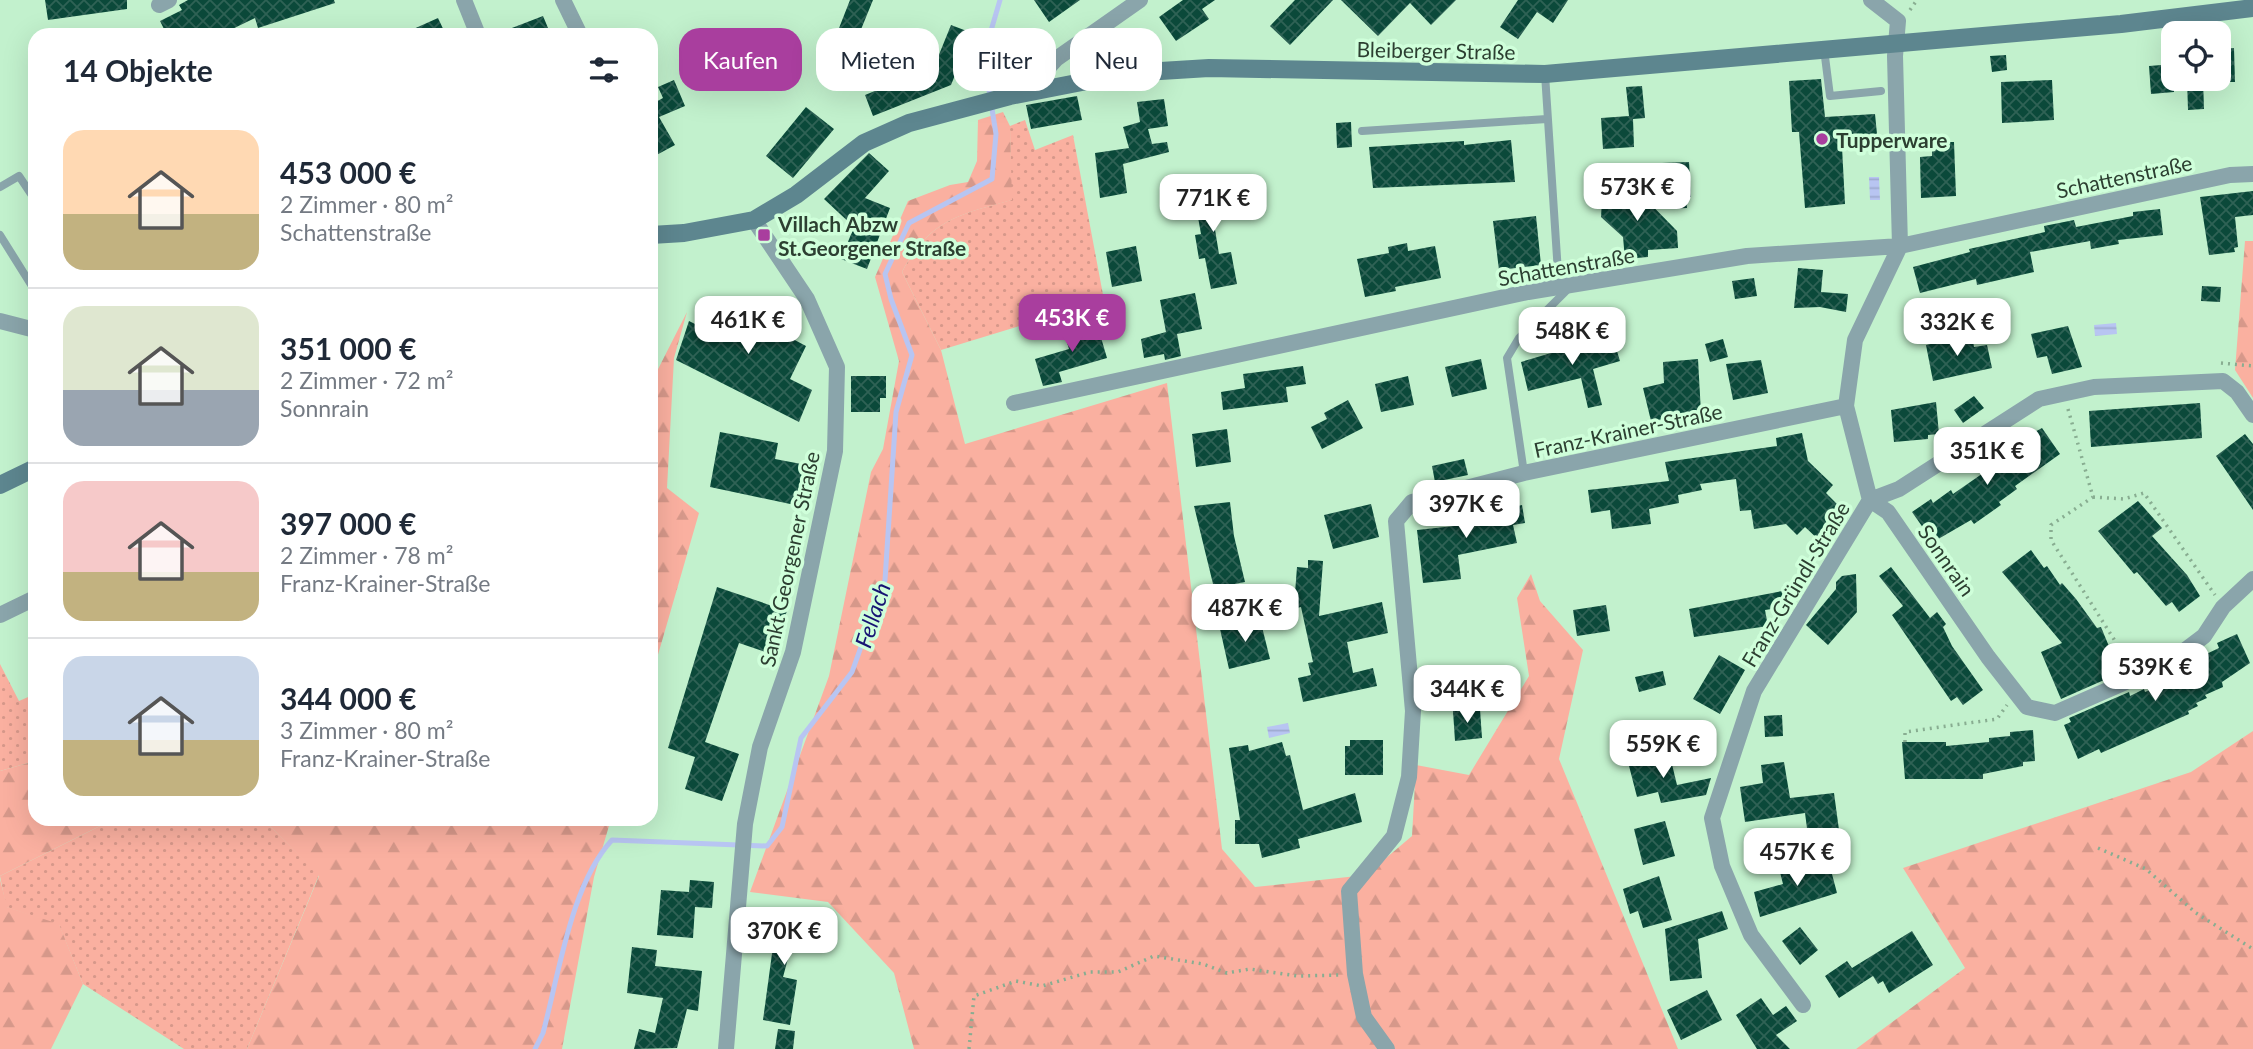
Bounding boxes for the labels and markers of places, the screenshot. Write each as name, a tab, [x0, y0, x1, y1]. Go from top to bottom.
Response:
place label: Tupperware	[1836, 127, 1948, 152]
marker: Tupperware	[1814, 131, 1830, 147]
pin: 573K €	[1580, 164, 1694, 223]
pin: 771K €	[1156, 174, 1270, 234]
place label: Villach Abzw St.Georgener Straße	[777, 211, 966, 260]
marker: Villach Abzw St.Georgener Straße	[756, 227, 772, 243]
pin: 453K €	[1015, 294, 1129, 354]
pin: 461K €	[691, 296, 805, 356]
pin: 332K €	[1900, 298, 2014, 358]
pin: 548K €	[1515, 308, 1629, 367]
pin: 351K €	[1930, 428, 2044, 487]
pin: 397K €	[1409, 480, 1523, 540]
pin: 487K €	[1188, 584, 1302, 644]
pin: 539K €	[2098, 644, 2212, 703]
pin: 344K €	[1410, 666, 1524, 725]
pin: 559K €	[1606, 720, 1720, 780]
pin: 457K €	[1740, 828, 1854, 888]
pin: 370K €	[727, 908, 841, 967]

